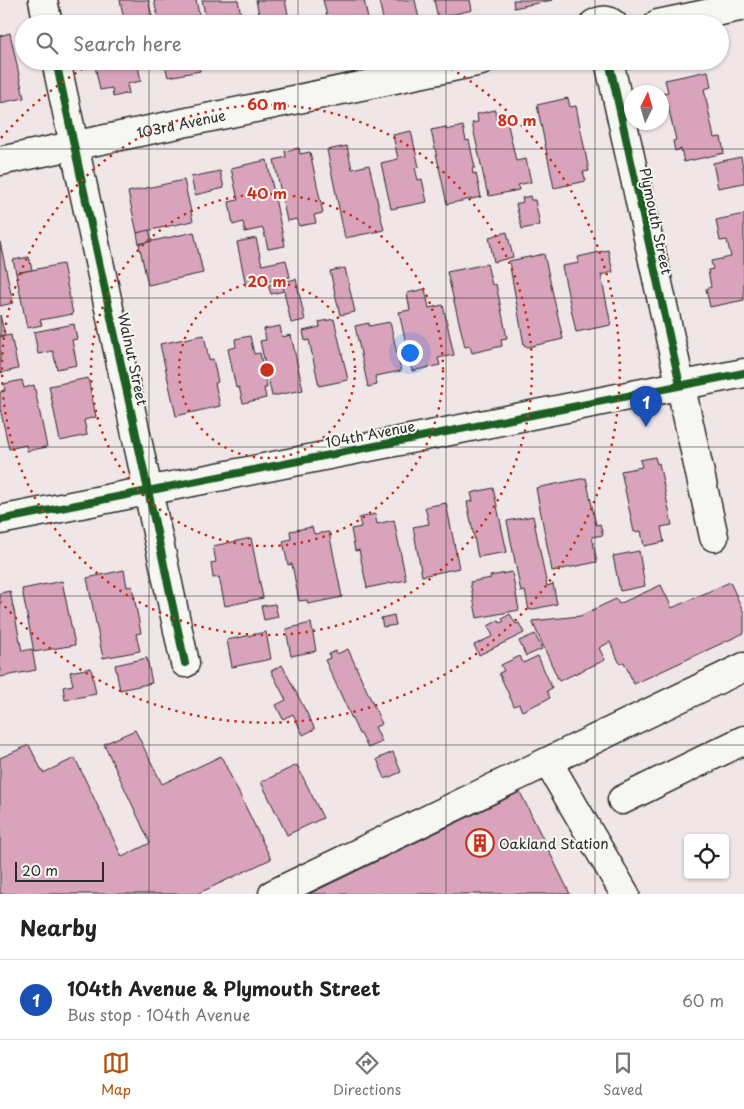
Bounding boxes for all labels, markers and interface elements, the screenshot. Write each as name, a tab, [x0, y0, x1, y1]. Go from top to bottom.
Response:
search box	[15, 15, 729, 70]
icon: search	[33, 29, 61, 57]
text: Search here	[73, 29, 182, 57]
north arrow	[624, 85, 669, 130]
text: 60 m	[247, 92, 287, 115]
street label: 103rd Avenue	[135, 104, 228, 143]
text: 80 m	[497, 108, 537, 131]
street label: Plymouth Street	[634, 166, 678, 277]
text: 40 m	[247, 181, 287, 204]
text: 20 m	[248, 269, 286, 292]
street label: Walnut Street	[113, 311, 153, 408]
your location	[397, 340, 423, 366]
centre of rings	[258, 361, 276, 379]
pin: 1	[630, 386, 662, 427]
street label: 104th Avenue	[323, 415, 417, 453]
building icon: Oakland Station	[465, 828, 495, 858]
place label: Oakland Station	[499, 833, 609, 854]
map controls	[684, 834, 729, 879]
button: locate	[684, 834, 729, 879]
scale bar	[15, 859, 104, 882]
text: 20 m	[22, 860, 58, 881]
text: Nearby	[20, 911, 97, 943]
text: 104th Avenue & Plymouth Street	[67, 974, 380, 1002]
text: 1	[32, 988, 40, 1012]
text: 60 m	[682, 988, 724, 1012]
text: Bus stop · 104th Avenue	[67, 1002, 250, 1026]
tab: Map	[101, 1049, 131, 1100]
tab: Directions	[333, 1049, 401, 1100]
tab: Saved	[603, 1049, 643, 1100]

